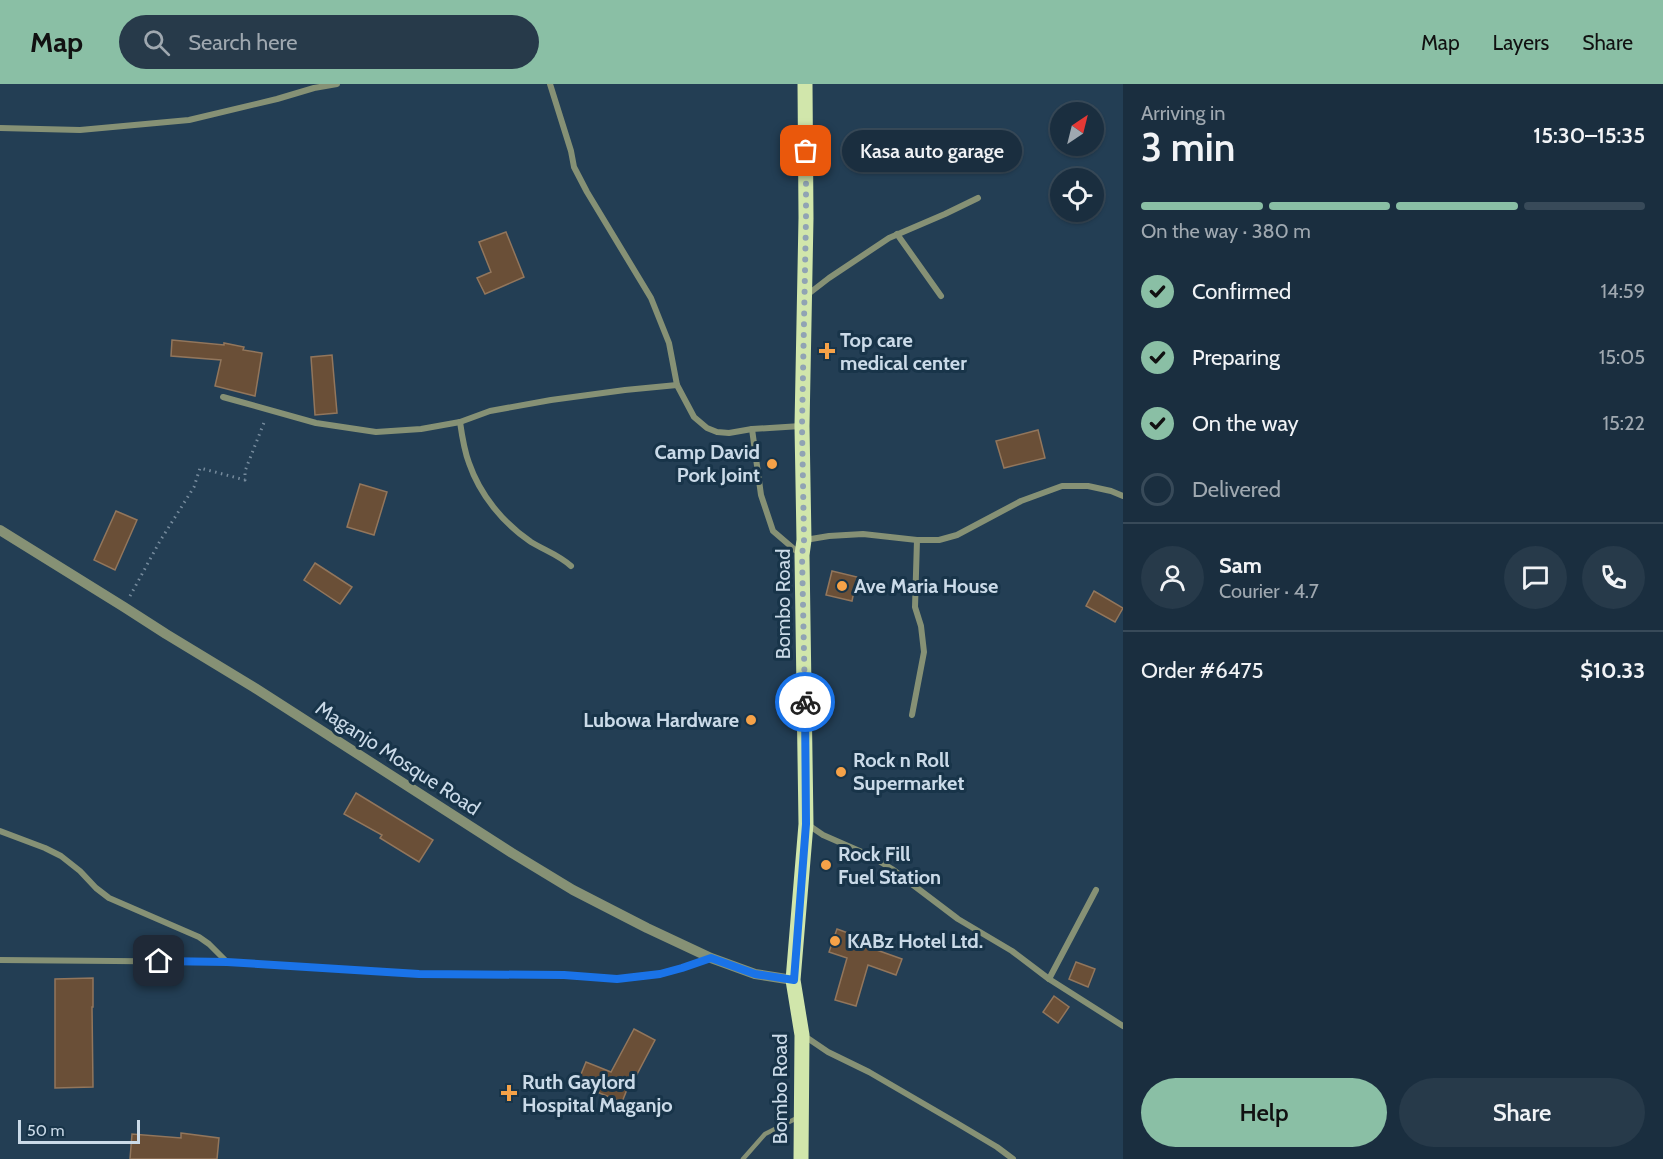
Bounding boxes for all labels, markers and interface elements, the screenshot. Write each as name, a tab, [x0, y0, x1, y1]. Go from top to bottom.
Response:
search box	[119, 15, 539, 69]
text: Map	[30, 25, 83, 59]
icon: search	[140, 26, 173, 59]
text: Search here	[188, 29, 297, 56]
text: Map	[1421, 30, 1460, 55]
text: Layers	[1493, 30, 1549, 55]
text: Share	[1582, 30, 1633, 55]
text: Arriving in	[1141, 101, 1225, 125]
north arrow	[1050, 102, 1104, 156]
map controls	[1050, 102, 1104, 222]
text: 15:30–15:35	[1533, 122, 1645, 149]
text: 3 min	[1141, 123, 1235, 171]
pin	[780, 125, 831, 176]
callout: Kasa auto garage	[842, 130, 1022, 172]
icon: bag	[789, 134, 822, 167]
text: Kasa auto garage	[860, 139, 1004, 163]
button: locate	[1050, 168, 1104, 222]
text: On the way · 380 m	[1141, 219, 1311, 243]
icon: check	[1141, 275, 1174, 308]
text: Confirmed	[1192, 278, 1291, 305]
text: 14:59	[1601, 279, 1645, 303]
place label: Top care medical center	[840, 328, 967, 375]
icon: check	[1141, 341, 1174, 374]
marker: Top care medical center	[818, 342, 836, 360]
text: Preparing	[1192, 344, 1280, 371]
text: 15:05	[1599, 345, 1645, 369]
icon: check	[1141, 407, 1174, 440]
text: On the way	[1192, 410, 1299, 437]
text: 15:22	[1603, 411, 1645, 435]
place label: Camp David Pork Joint	[655, 440, 760, 487]
marker: Camp David Pork Joint	[765, 457, 779, 471]
text: Delivered	[1192, 476, 1281, 503]
button: person	[1141, 546, 1204, 609]
button: chat	[1504, 546, 1567, 609]
button: phone	[1582, 546, 1645, 609]
street label: Bombo Road	[771, 549, 795, 659]
text: Sam	[1219, 552, 1262, 579]
place label: Ave Maria House	[854, 574, 998, 598]
marker: Ave Maria House	[835, 579, 849, 593]
text: Courier · 4.7	[1219, 579, 1319, 603]
text: Order #6475	[1141, 657, 1264, 684]
text: $10.33	[1580, 657, 1645, 684]
courier	[775, 672, 835, 732]
icon: bike	[789, 686, 822, 719]
street label: Maganjo Mosque Road	[311, 696, 485, 820]
place label: Lubowa Hardware	[583, 708, 739, 732]
marker: Lubowa Hardware	[744, 713, 758, 727]
place label: Rock n Roll Supermarket	[853, 748, 964, 795]
marker: Rock n Roll Supermarket	[834, 765, 848, 779]
place label: Rock Fill Fuel Station	[838, 842, 941, 889]
marker: Rock Fill Fuel Station	[819, 858, 833, 872]
place label: KABz Hotel Ltd.	[847, 929, 983, 953]
marker: KABz Hotel Ltd.	[828, 934, 842, 948]
pin	[133, 935, 184, 986]
icon: home	[142, 944, 175, 977]
street label: Bombo Road	[768, 1034, 792, 1144]
place label: Ruth Gaylord Hospital Maganjo	[522, 1070, 673, 1117]
button: Help	[1141, 1078, 1387, 1147]
button: Share	[1399, 1078, 1645, 1147]
marker: Ruth Gaylord Hospital Maganjo	[500, 1084, 518, 1102]
scale bar	[18, 1117, 140, 1144]
text: 50 m	[27, 1121, 64, 1140]

